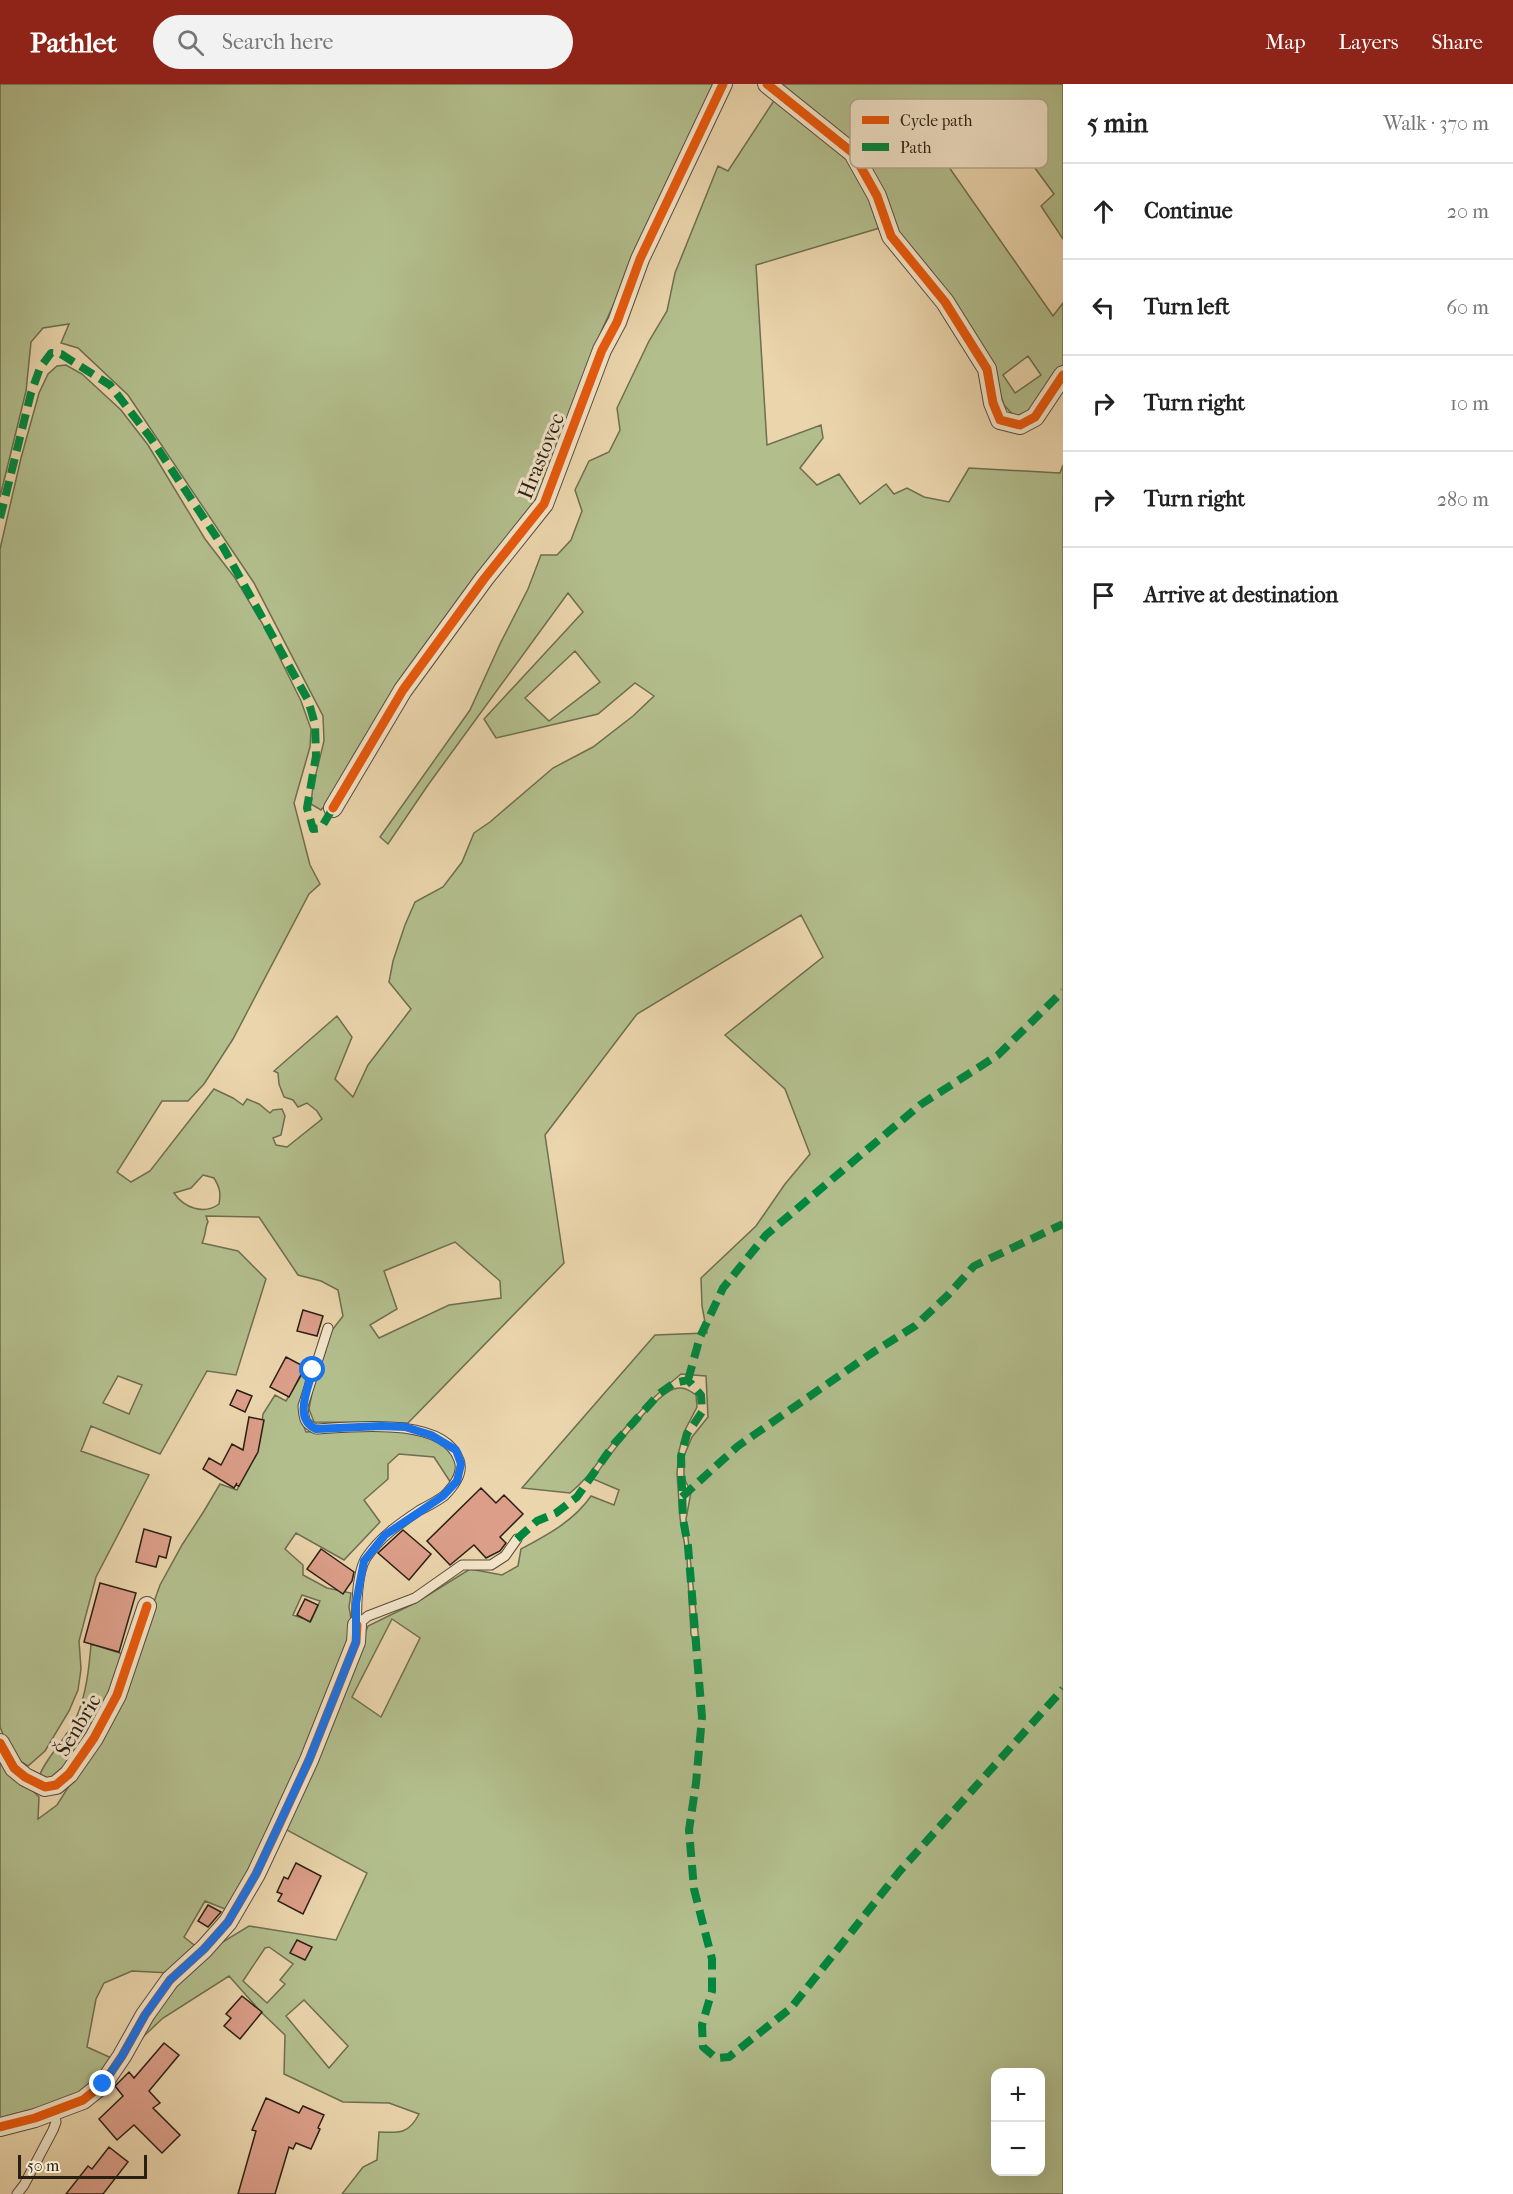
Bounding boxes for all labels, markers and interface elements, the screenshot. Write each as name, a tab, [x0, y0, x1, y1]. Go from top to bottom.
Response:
search box	[153, 15, 573, 69]
text: Pathlet	[30, 26, 117, 59]
icon: search	[174, 26, 207, 59]
text: Search here	[222, 29, 333, 55]
text: Map	[1265, 30, 1306, 54]
text: Layers	[1339, 30, 1398, 54]
text: Share	[1431, 30, 1483, 54]
legend	[850, 99, 1048, 168]
text: 5 min	[1087, 108, 1148, 139]
text: Cycle path	[900, 111, 972, 130]
text: Walk · 370 m	[1383, 112, 1489, 135]
text: Path	[900, 138, 932, 157]
icon: ahead	[1087, 195, 1120, 228]
text: Continue	[1144, 198, 1233, 224]
text: 20 m	[1447, 200, 1489, 223]
icon: left	[1087, 291, 1120, 324]
text: Turn left	[1144, 294, 1230, 320]
text: 60 m	[1446, 296, 1489, 319]
icon: right	[1087, 387, 1120, 420]
text: Turn right	[1144, 390, 1245, 416]
text: 10 m	[1450, 392, 1489, 415]
street label: Hrastovec	[513, 410, 569, 502]
icon: right	[1087, 483, 1120, 516]
text: Turn right	[1144, 486, 1245, 512]
text: 280 m	[1437, 488, 1489, 511]
icon: arrive	[1087, 579, 1120, 612]
text: Arrive at destination	[1144, 582, 1338, 608]
route start	[299, 1356, 325, 1382]
street label: Šenbric	[50, 1689, 106, 1761]
map controls	[991, 2068, 1045, 2176]
button: +	[991, 2068, 1045, 2122]
route end	[89, 2070, 115, 2096]
button: −	[991, 2122, 1045, 2176]
scale bar	[18, 2152, 147, 2180]
text: 50 m	[27, 2156, 59, 2175]

